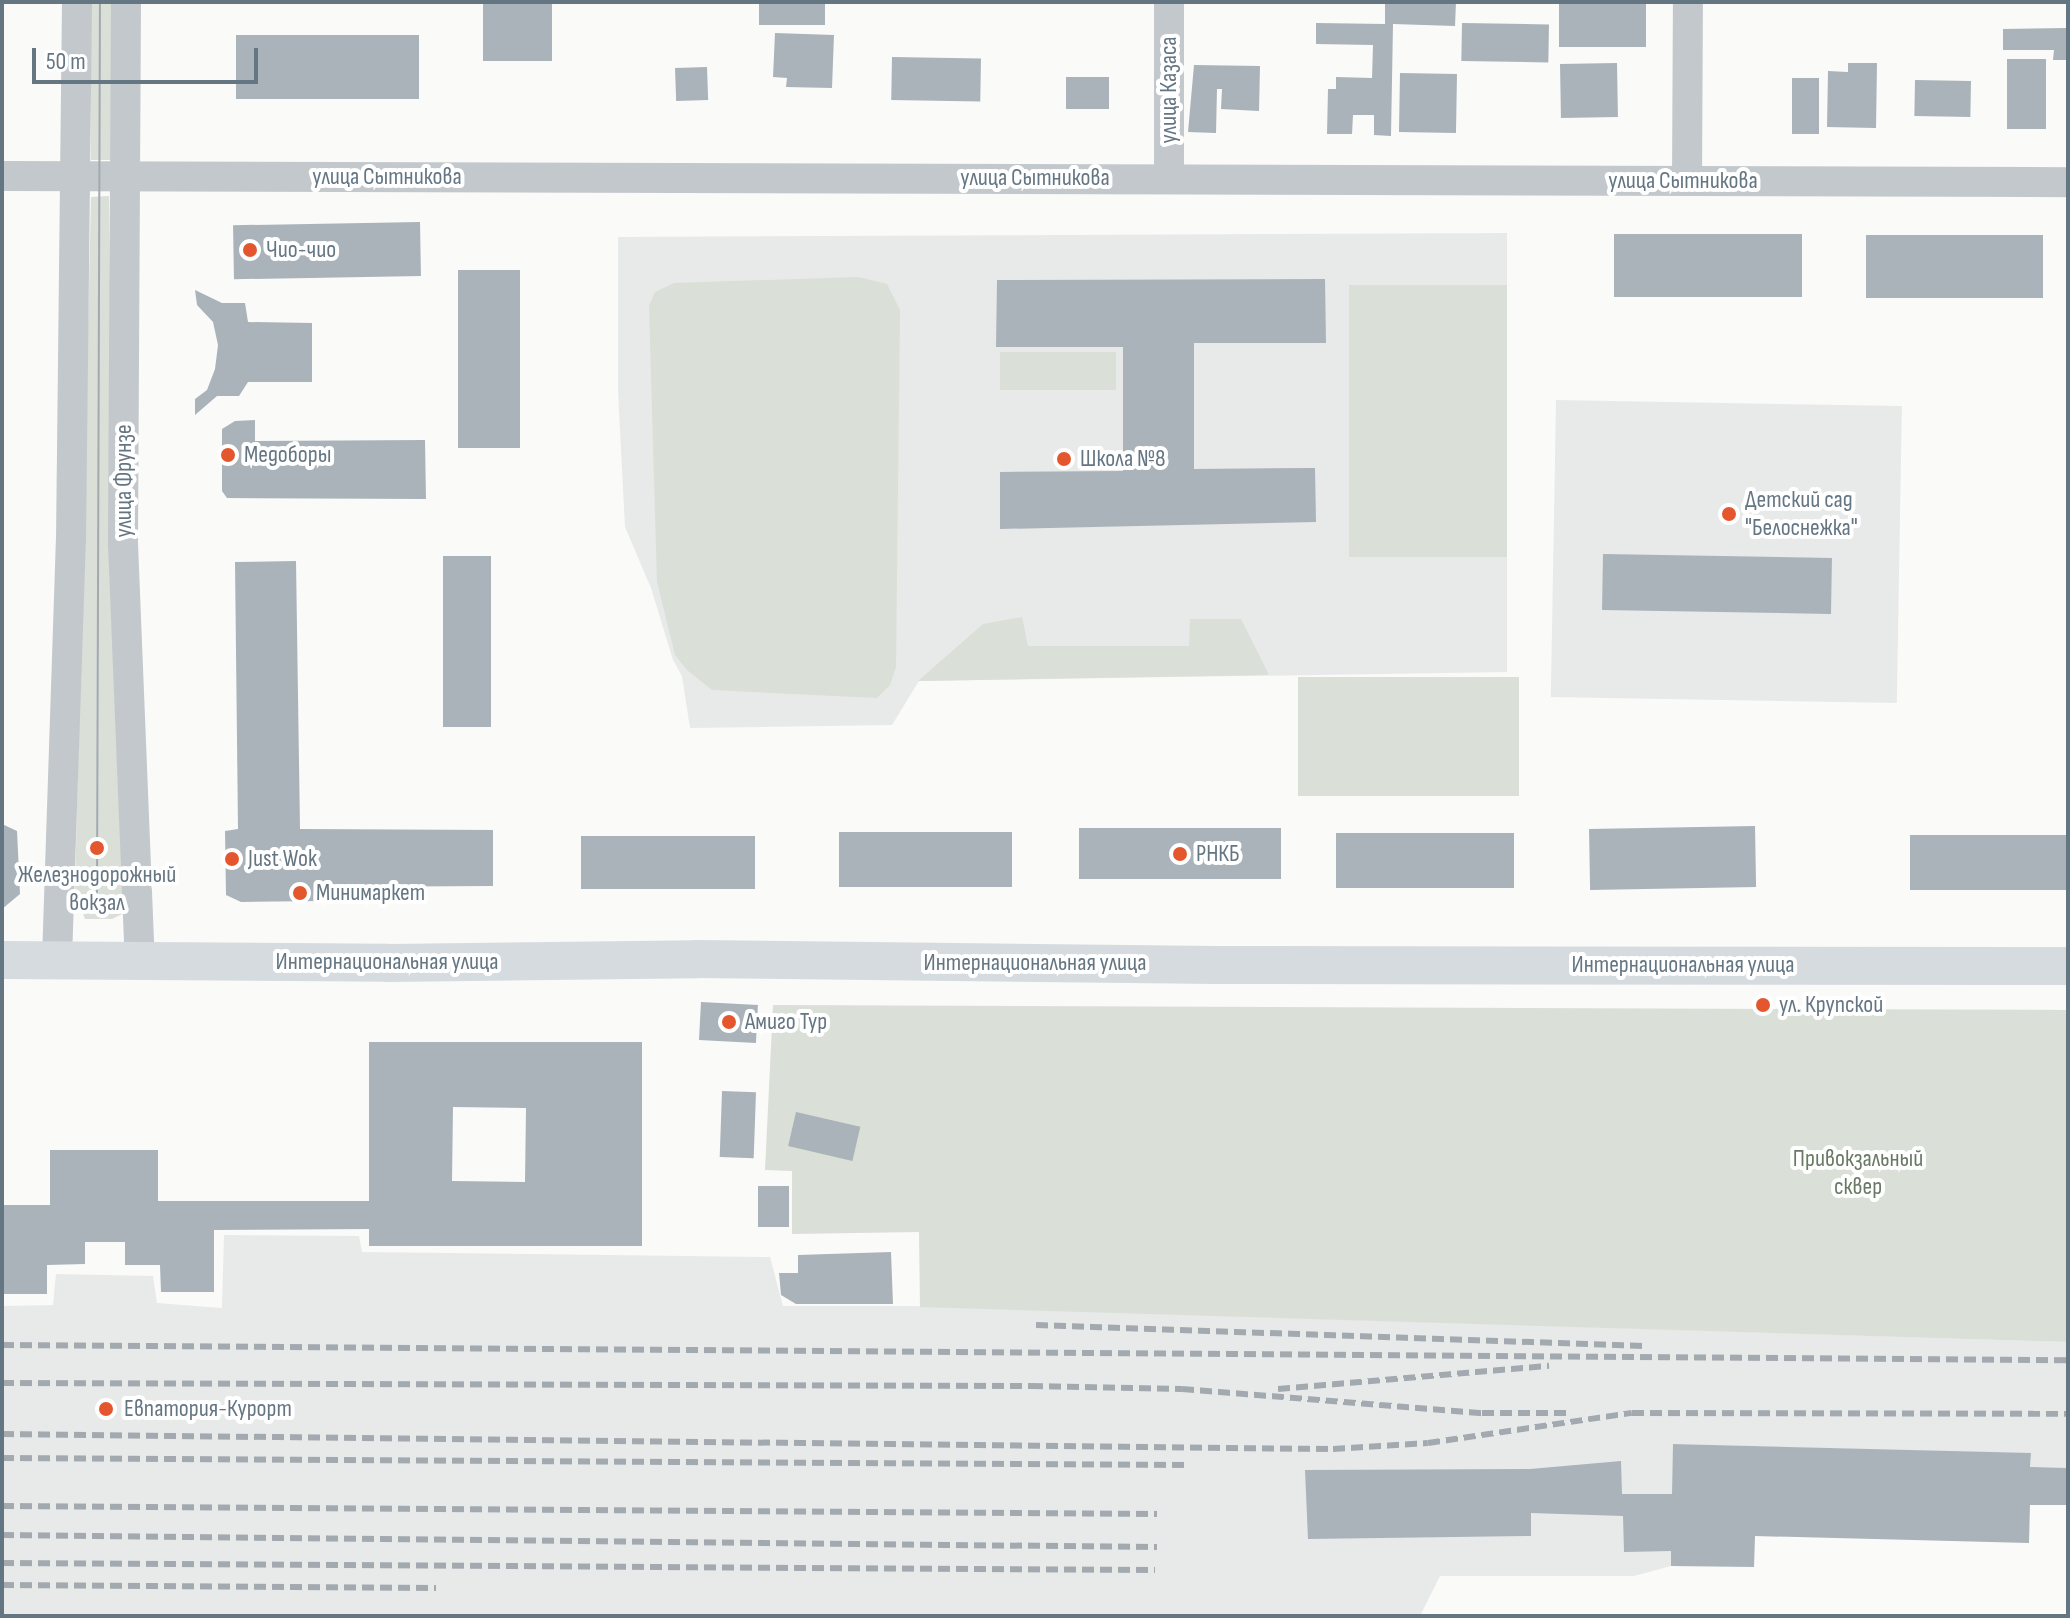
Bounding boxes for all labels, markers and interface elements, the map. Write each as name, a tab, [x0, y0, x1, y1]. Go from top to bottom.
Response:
scale bar	[36, 32, 262, 82]
street label: улица Казаса	[1155, 37, 1183, 143]
text: 50 m	[46, 47, 86, 76]
street label: улица Сытникова	[312, 163, 462, 191]
street label: улица Сытникова	[960, 164, 1110, 192]
street label: улица Сытникова	[1608, 167, 1758, 195]
place label: Чио-чио	[266, 236, 336, 264]
marker: Чио-чио	[241, 241, 259, 259]
street label: улица Фрунзе	[110, 424, 138, 538]
place label: Медоборы	[244, 441, 331, 469]
place label: Школа №8	[1080, 445, 1166, 473]
marker: Медоборы	[219, 446, 237, 464]
marker: Школа №8	[1055, 450, 1073, 468]
place label: Детский сад "Белоснежка"	[1745, 486, 1858, 542]
marker: Детский сад "Белоснежка"	[1720, 505, 1738, 523]
marker: Железнодорожный вокзал	[88, 839, 106, 857]
place label: РНКБ	[1196, 840, 1240, 868]
place label: Just Wok	[248, 845, 317, 873]
marker: РНКБ	[1171, 845, 1189, 863]
marker: Just Wok	[223, 850, 241, 868]
place label: Железнодорожный вокзал	[18, 861, 176, 917]
place label: Минимаркет	[316, 879, 425, 907]
marker: Минимаркет	[291, 884, 309, 902]
street label: Интернациональная улица	[276, 948, 498, 976]
street label: Интернациональная улица	[924, 949, 1146, 977]
street label: Интернациональная улица	[1572, 951, 1794, 979]
place label: ул. Крупской	[1779, 991, 1883, 1019]
marker: ул. Крупской	[1754, 996, 1772, 1014]
place label: Амиго Тур	[745, 1008, 827, 1036]
marker: Амиго Тур	[720, 1013, 738, 1031]
park label: Привокзальный сквер	[1793, 1145, 1923, 1201]
place label: Евпатория-Курорт	[124, 1395, 292, 1423]
marker: Евпатория-Курорт	[95, 1398, 117, 1420]

